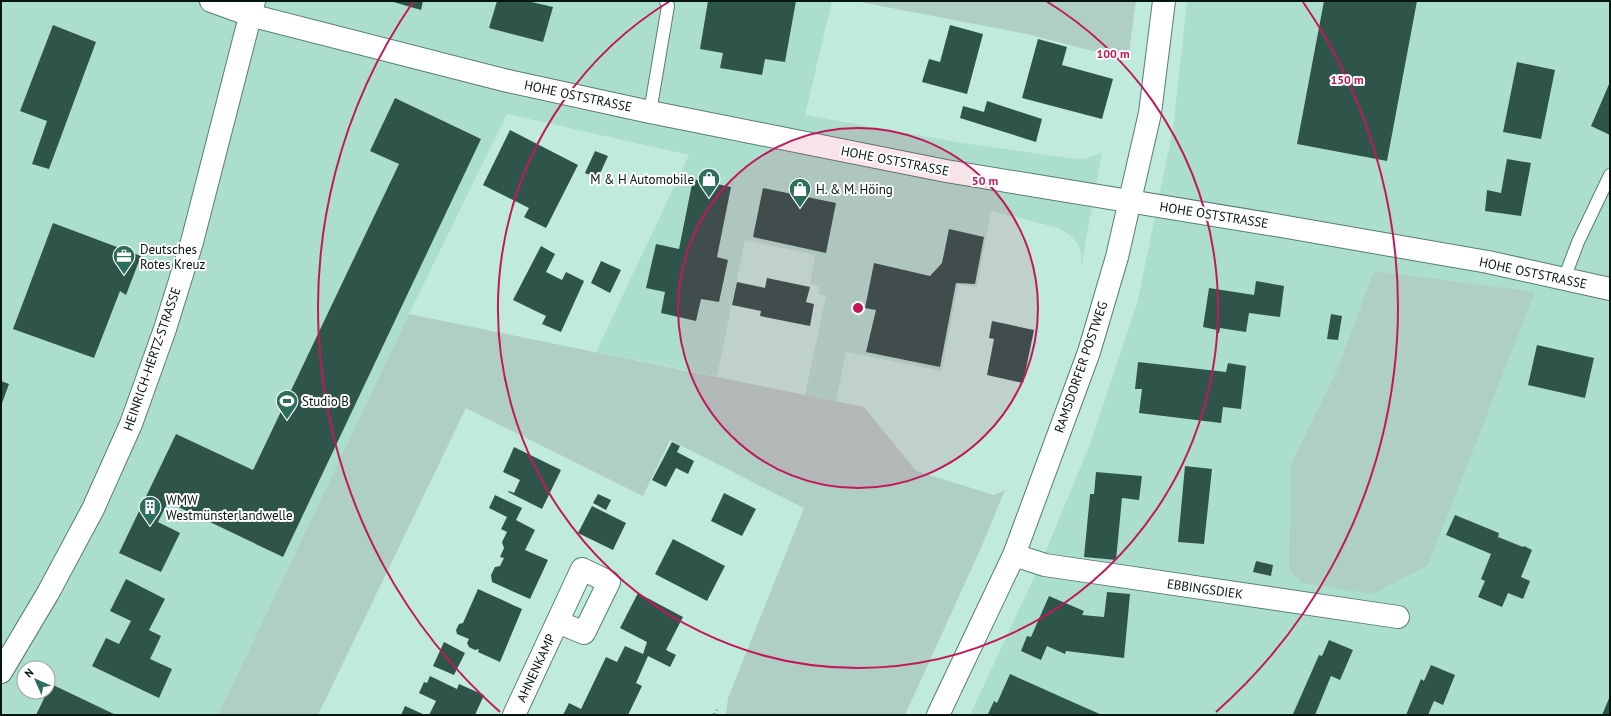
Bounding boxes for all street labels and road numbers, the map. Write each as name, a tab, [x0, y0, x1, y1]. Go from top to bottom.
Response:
street label: HOHE OSTSTRASSE	[523, 76, 633, 116]
street label: HOHE OSTSTRASSE	[840, 142, 950, 180]
street label: HOHE OSTSTRASSE	[1158, 198, 1270, 232]
street label: HOHE OSTSTRASSE	[1478, 253, 1588, 293]
street label: HEINRICH-HERTZ-STRASSE	[119, 285, 185, 433]
street label: RAMSDORFER POSTWEG	[1051, 299, 1112, 435]
street label: EBBINGSDIEK	[1166, 575, 1244, 603]
street label: AHNENKAMP	[513, 631, 559, 705]

